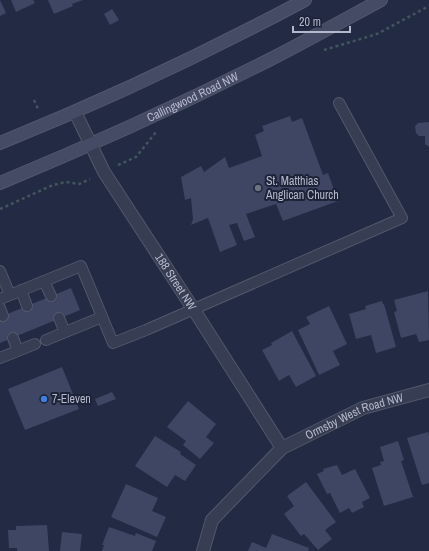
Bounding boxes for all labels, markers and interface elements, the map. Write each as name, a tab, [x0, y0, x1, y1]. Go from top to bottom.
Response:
scale bar	[293, 8, 350, 34]
text: 20 m	[299, 14, 321, 30]
street label: Callingwood Road NW	[144, 68, 242, 126]
place label: St. Matthias Anglican Church	[265, 173, 339, 203]
marker: St. Matthias Anglican Church	[253, 183, 263, 193]
street label: 188 Street NW	[151, 250, 200, 314]
street label: Ormsby West Road NW	[303, 389, 406, 443]
place label: 7-Eleven	[52, 391, 91, 407]
marker: 7-Eleven	[39, 394, 49, 404]

